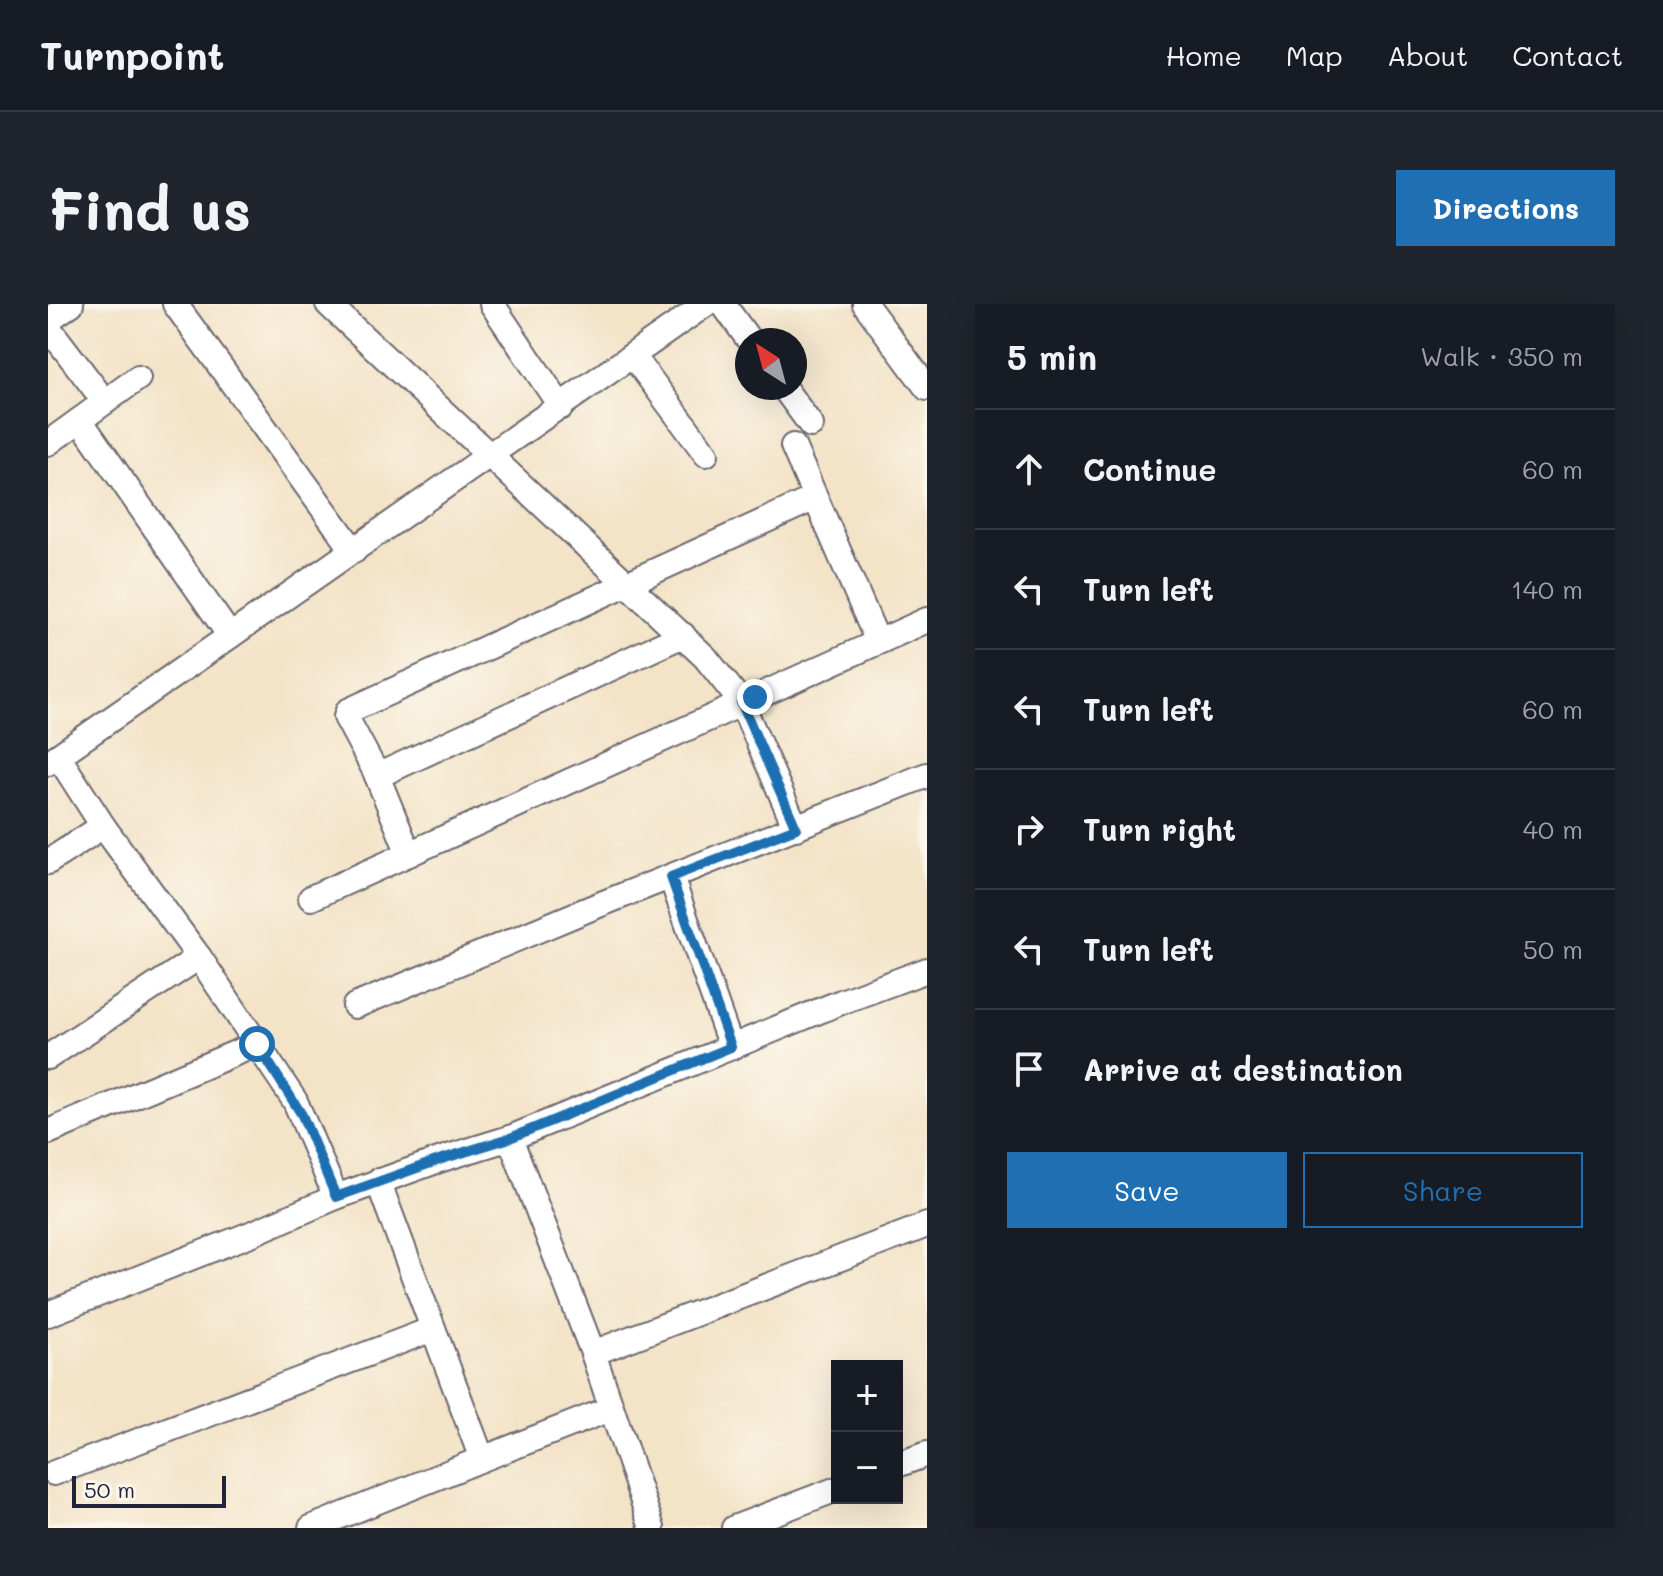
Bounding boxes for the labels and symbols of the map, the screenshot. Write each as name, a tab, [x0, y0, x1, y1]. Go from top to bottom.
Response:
north arrow	[735, 328, 807, 400]
route end	[737, 679, 773, 715]
route start	[239, 1026, 275, 1062]
scale bar	[72, 1472, 226, 1508]

